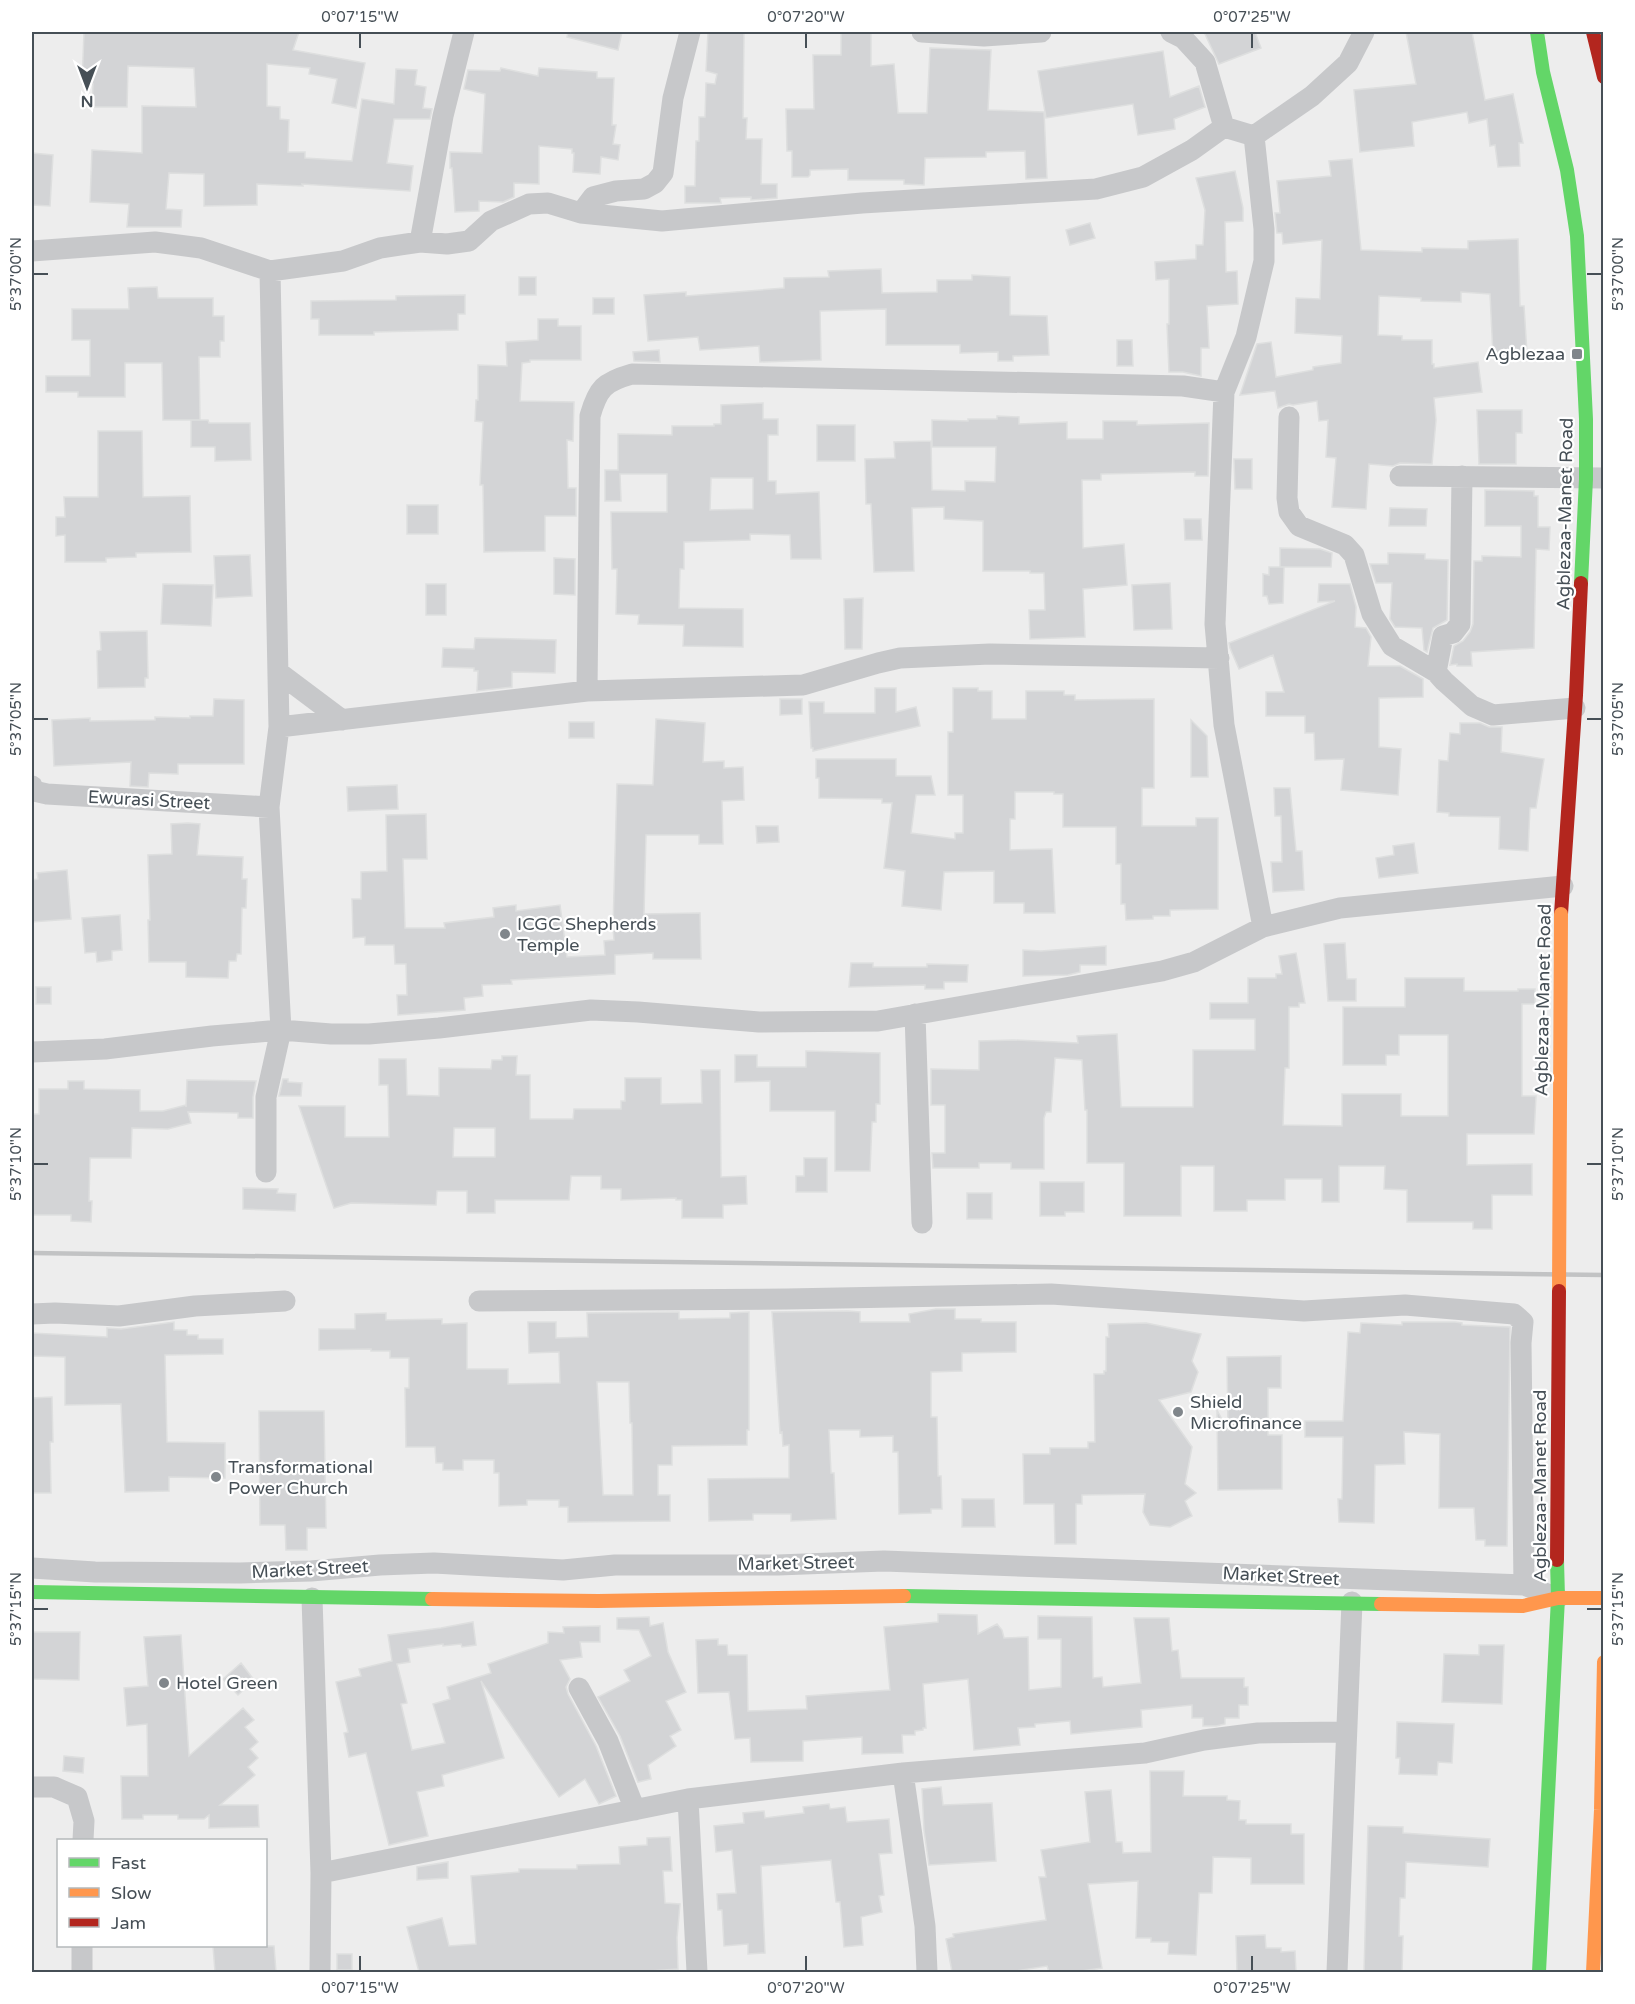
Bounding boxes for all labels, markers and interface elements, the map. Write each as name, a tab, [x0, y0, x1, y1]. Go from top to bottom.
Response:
text: 0°07'15"W	[321, 8, 399, 26]
text: 0°07'20"W	[767, 8, 845, 26]
text: 0°07'25"W	[1213, 8, 1291, 26]
north arrow	[57, 57, 117, 117]
text: N	[81, 91, 93, 111]
text: 5°37'00"N	[7, 237, 25, 311]
text: 5°37'00"N	[1609, 237, 1627, 311]
place label: Agblezaa	[1485, 343, 1565, 365]
marker: Agblezaa	[1570, 347, 1584, 361]
street label: Agblezaa-Manet Road	[1552, 418, 1578, 610]
text: 5°37'05"N	[7, 682, 25, 756]
text: 5°37'05"N	[1609, 682, 1627, 756]
street label: Ewurasi Street	[87, 786, 211, 814]
street label: Agblezaa-Manet Road	[1530, 904, 1556, 1096]
place label: ICGC Shepherds Temple	[517, 913, 656, 956]
marker: ICGC Shepherds Temple	[498, 927, 512, 941]
text: 5°37'10"N	[7, 1127, 25, 1201]
text: 5°37'10"N	[1609, 1127, 1627, 1201]
street label: Agblezaa-Manet Road	[1529, 1390, 1551, 1582]
place label: Shield Microfinance	[1190, 1391, 1302, 1434]
marker: Shield Microfinance	[1171, 1405, 1185, 1419]
place label: Transformational Power Church	[228, 1456, 373, 1499]
marker: Transformational Power Church	[209, 1470, 223, 1484]
street label: Market Street	[737, 1551, 855, 1575]
street label: Market Street	[251, 1555, 369, 1583]
street label: Market Street	[1222, 1562, 1340, 1590]
text: 5°37'15"N	[7, 1572, 25, 1646]
text: 5°37'15"N	[1609, 1572, 1627, 1646]
place label: Hotel Green	[176, 1672, 278, 1694]
marker: Hotel Green	[157, 1676, 171, 1690]
legend	[57, 1839, 267, 1947]
text: Fast	[111, 1852, 146, 1874]
text: Slow	[111, 1882, 152, 1904]
text: Jam	[111, 1912, 146, 1934]
text: 0°07'15"W	[321, 1979, 399, 1997]
text: 0°07'20"W	[767, 1979, 845, 1997]
text: 0°07'25"W	[1213, 1979, 1291, 1997]

